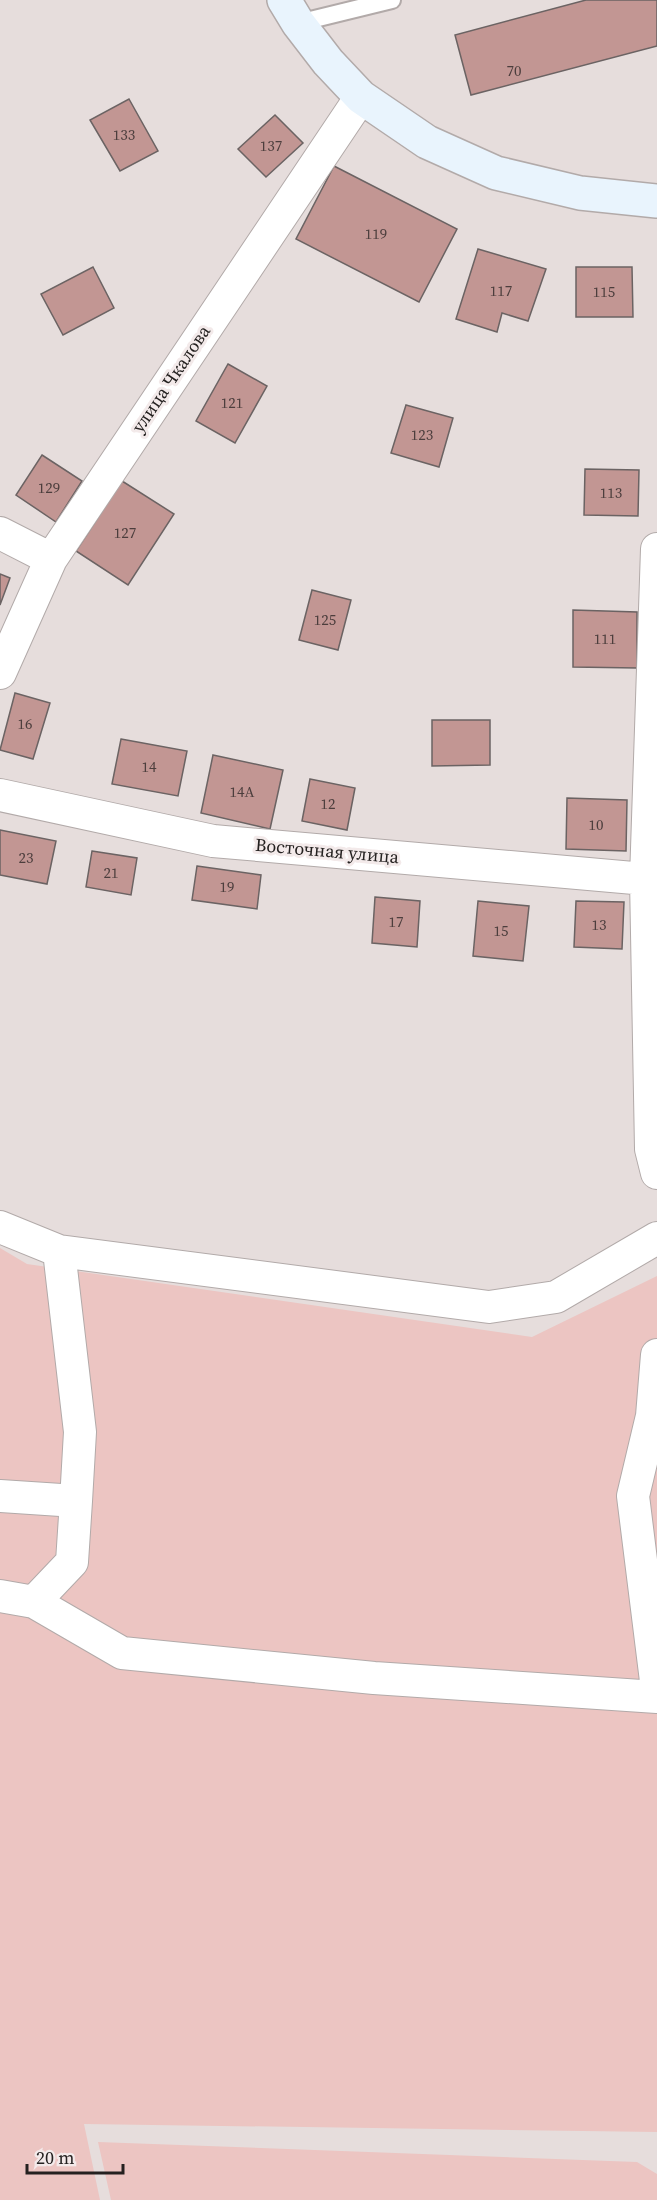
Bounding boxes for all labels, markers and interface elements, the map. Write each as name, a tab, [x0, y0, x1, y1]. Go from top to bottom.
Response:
house number: 70	[506, 60, 522, 81]
house number: 133	[113, 124, 135, 145]
house number: 137	[260, 135, 282, 156]
house number: 119	[365, 223, 387, 244]
house number: 117	[490, 280, 512, 301]
house number: 115	[593, 281, 615, 302]
street label: улица Чкалова	[125, 319, 216, 437]
house number: 121	[221, 392, 243, 413]
house number: 123	[411, 424, 433, 445]
house number: 129	[38, 477, 60, 498]
house number: 113	[600, 482, 622, 503]
house number: 127	[114, 522, 136, 543]
house number: 125	[314, 609, 336, 630]
house number: 111	[594, 628, 616, 649]
house number: 16	[17, 713, 33, 734]
house number: 14	[141, 756, 157, 777]
house number: 14А	[230, 781, 255, 802]
house number: 12	[320, 793, 336, 814]
house number: 10	[588, 814, 604, 835]
street label: Восточная улица	[254, 832, 401, 869]
house number: 23	[18, 847, 34, 868]
house number: 21	[103, 862, 119, 883]
house number: 19	[219, 876, 235, 897]
house number: 17	[388, 911, 404, 932]
house number: 13	[591, 914, 607, 935]
house number: 15	[493, 920, 509, 941]
scale bar	[27, 2137, 123, 2175]
text: 20 m	[36, 2145, 74, 2170]

